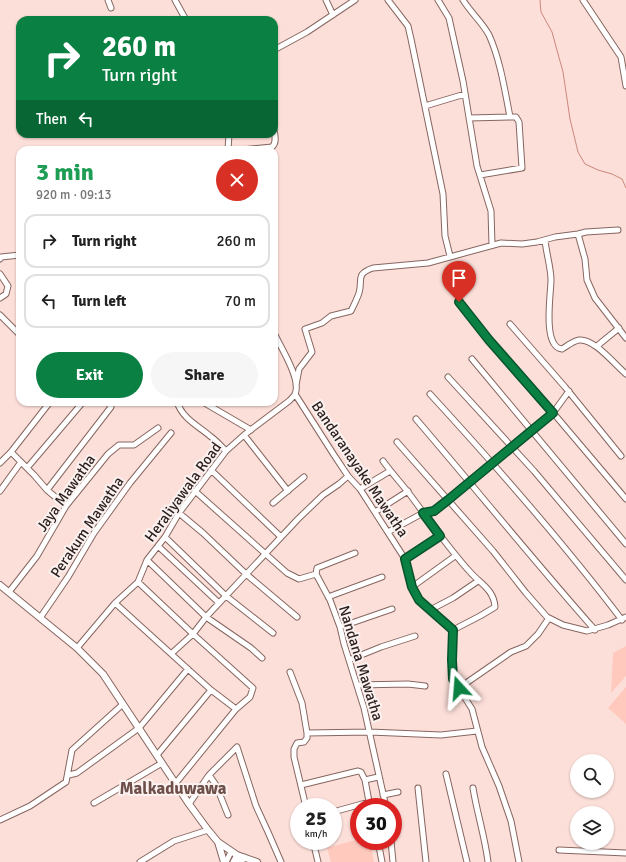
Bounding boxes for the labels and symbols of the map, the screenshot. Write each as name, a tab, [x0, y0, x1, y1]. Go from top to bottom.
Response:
pin	[442, 261, 476, 302]
street label: Bandaranayake Mawatha	[308, 398, 412, 540]
street label: Heraliyawala Road	[141, 439, 225, 545]
street label: Jaya Mawatha	[33, 451, 99, 535]
street label: Perakum Mawatha	[47, 473, 127, 581]
street label: Nandana Mawatha	[335, 603, 387, 723]
position arrow	[438, 667, 480, 709]
district label: Malkaduwawa	[119, 778, 227, 799]
speed limit sign: 30	[350, 798, 402, 850]

